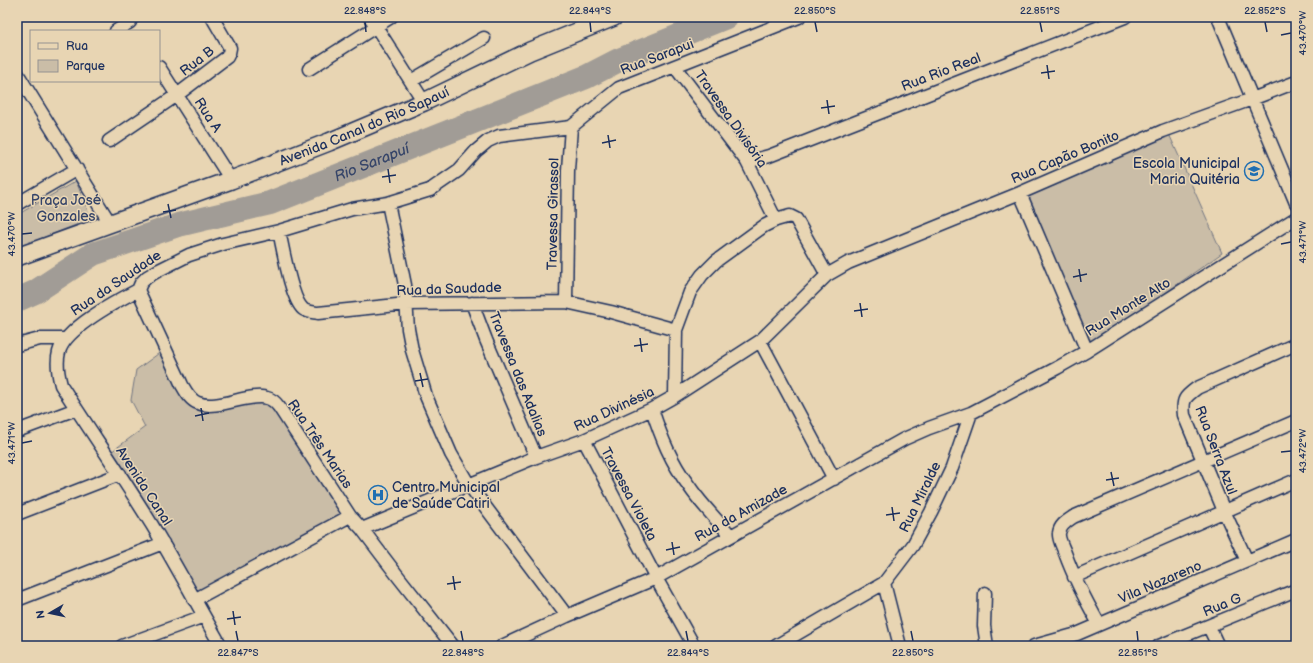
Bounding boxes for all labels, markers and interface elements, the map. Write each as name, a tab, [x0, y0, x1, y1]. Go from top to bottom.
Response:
text: 22.848°S	[344, 5, 386, 17]
text: 22.849°S	[569, 5, 611, 17]
text: 22.850°S	[794, 5, 836, 17]
text: 22.851°S	[1020, 5, 1060, 17]
text: 22.852°S	[1244, 5, 1286, 17]
text: 43.470°W	[1297, 11, 1309, 55]
legend	[30, 30, 160, 82]
street label: Rua Sarapui	[618, 35, 696, 79]
text: Rua	[66, 39, 88, 54]
street label: Rua B	[176, 42, 218, 80]
street label: Rua Rio Real	[899, 49, 983, 95]
text: Parque	[66, 59, 105, 74]
street label: Travessa Divisória	[691, 67, 771, 171]
street label: Avenida Canal do Rio Sapauí	[277, 82, 452, 169]
street label: Rua A	[191, 94, 226, 136]
street label: Rua Capão Bonito	[1008, 127, 1122, 187]
water label: Rio Sarapuí	[331, 138, 414, 186]
place label: Escola Municipal Maria Quitéria	[1133, 155, 1240, 188]
street label: Travessa Girassol	[544, 158, 562, 270]
school or university icon: Escola Municipal Maria Quitéria	[1243, 160, 1265, 182]
park label: Praça José Gonzales	[31, 192, 102, 225]
text: 43.470°W	[6, 212, 18, 256]
text: 43.471°W	[1297, 221, 1309, 263]
street label: Rua da Saudade	[68, 246, 164, 320]
street label: Rua Monte Alto	[1082, 274, 1174, 340]
street label: Rua da Saudade	[396, 279, 502, 299]
street label: Travessa das Adalias	[485, 309, 551, 439]
street label: Rua Divinésia	[571, 383, 657, 435]
street label: Rua Três Marias	[284, 396, 356, 492]
street label: Rua Serra Azul	[1191, 403, 1241, 497]
text: 43.471°W	[6, 422, 18, 464]
text: 43.472°W	[1297, 429, 1309, 473]
street label: Avenida Canal	[112, 443, 176, 529]
street label: Travessa Violeta	[597, 444, 661, 544]
street label: Rua Miralde	[896, 459, 944, 535]
place label: Centro Municipal de Saúde Catiri	[392, 479, 500, 512]
street label: Rua da Amizade	[692, 481, 790, 545]
hospital icon: Centro Municipal de Saúde Catiri	[367, 484, 389, 506]
street label: Vila Nazareno	[1116, 557, 1204, 607]
street label: Rua G	[1200, 589, 1244, 620]
north arrow	[30, 593, 70, 633]
text: N	[34, 609, 48, 620]
text: 22.847°S	[217, 647, 259, 659]
text: 22.848°S	[442, 647, 484, 659]
text: 22.849°S	[667, 647, 709, 659]
text: 22.850°S	[892, 647, 934, 659]
text: 22.851°S	[1118, 647, 1158, 659]

